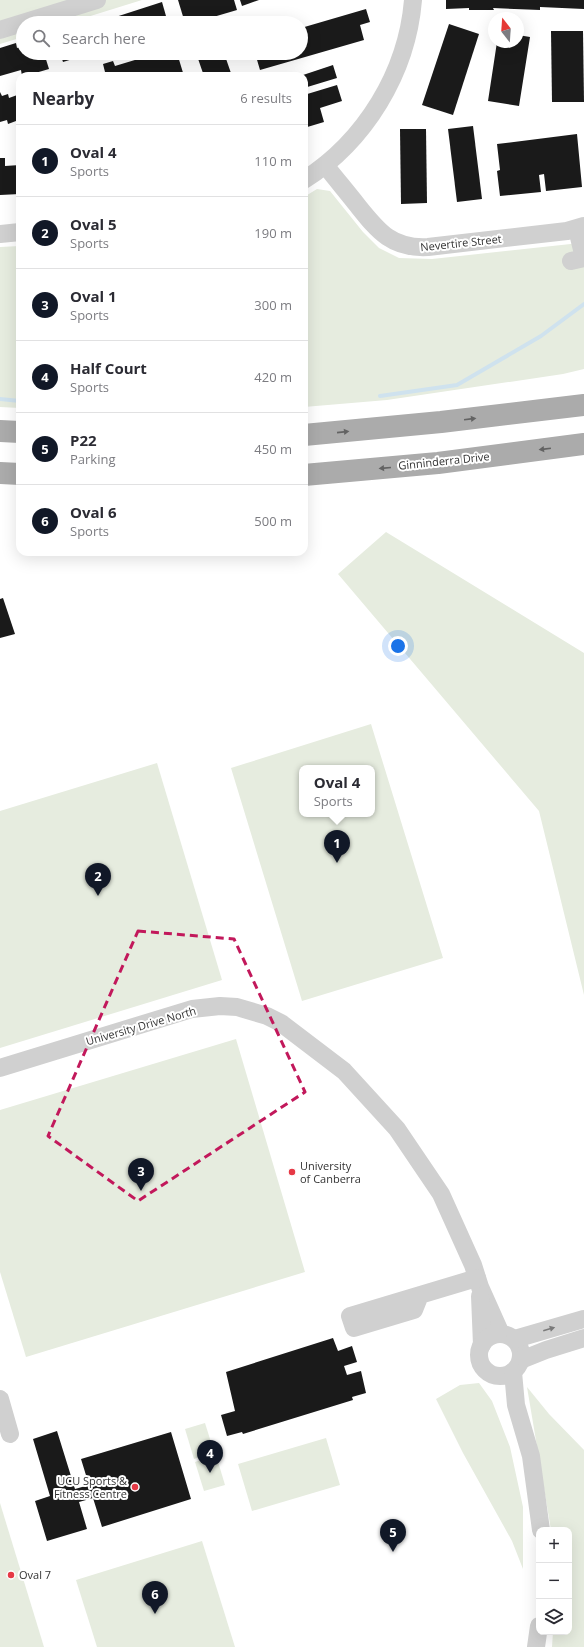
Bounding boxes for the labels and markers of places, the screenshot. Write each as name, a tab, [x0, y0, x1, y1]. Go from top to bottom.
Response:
pin: 1	[324, 830, 350, 863]
pin: 2	[85, 863, 111, 896]
pin: 3	[128, 1158, 154, 1191]
place label: University of Canberra	[300, 1158, 361, 1186]
marker: University of Canberra	[287, 1167, 297, 1177]
pin: 4	[197, 1440, 223, 1473]
place label: UCU Sports & Fitness Centre	[54, 1473, 127, 1501]
marker: UCU Sports & Fitness Centre	[130, 1482, 140, 1492]
pin: 5	[380, 1519, 406, 1552]
place label: Oval 7	[19, 1567, 51, 1582]
marker: Oval 7	[6, 1570, 16, 1580]
pin: 6	[142, 1581, 168, 1614]

